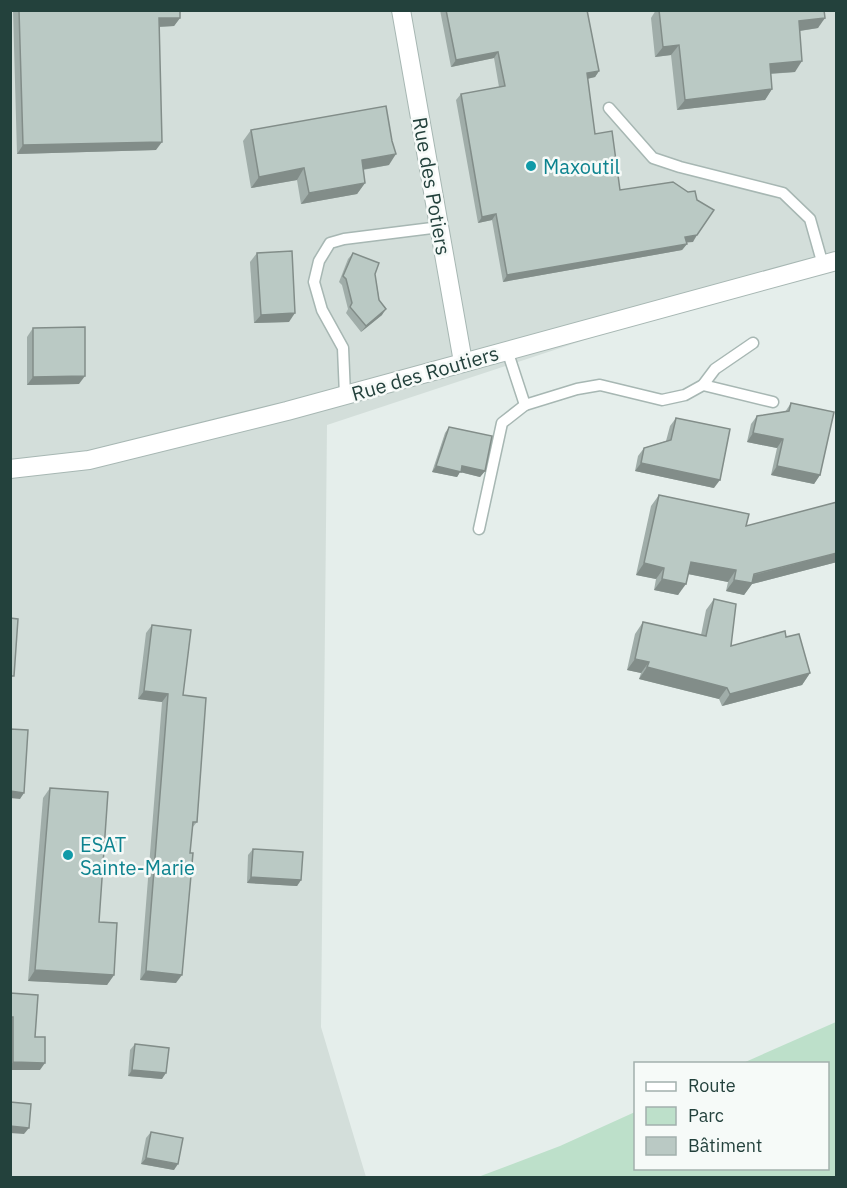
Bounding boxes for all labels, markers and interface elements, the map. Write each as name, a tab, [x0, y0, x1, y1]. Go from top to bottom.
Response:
street label: Rue des Potiers	[407, 115, 457, 257]
place label: Maxoutil	[543, 153, 620, 180]
marker: Maxoutil	[524, 159, 538, 173]
street label: Rue des Routiers	[348, 339, 502, 407]
place label: ESAT Sainte-Marie	[80, 831, 195, 881]
marker: ESAT Sainte-Marie	[61, 848, 75, 862]
legend	[634, 1062, 829, 1170]
text: Route	[688, 1074, 736, 1097]
text: Parc	[688, 1104, 724, 1127]
text: Bâtiment	[688, 1134, 762, 1157]

